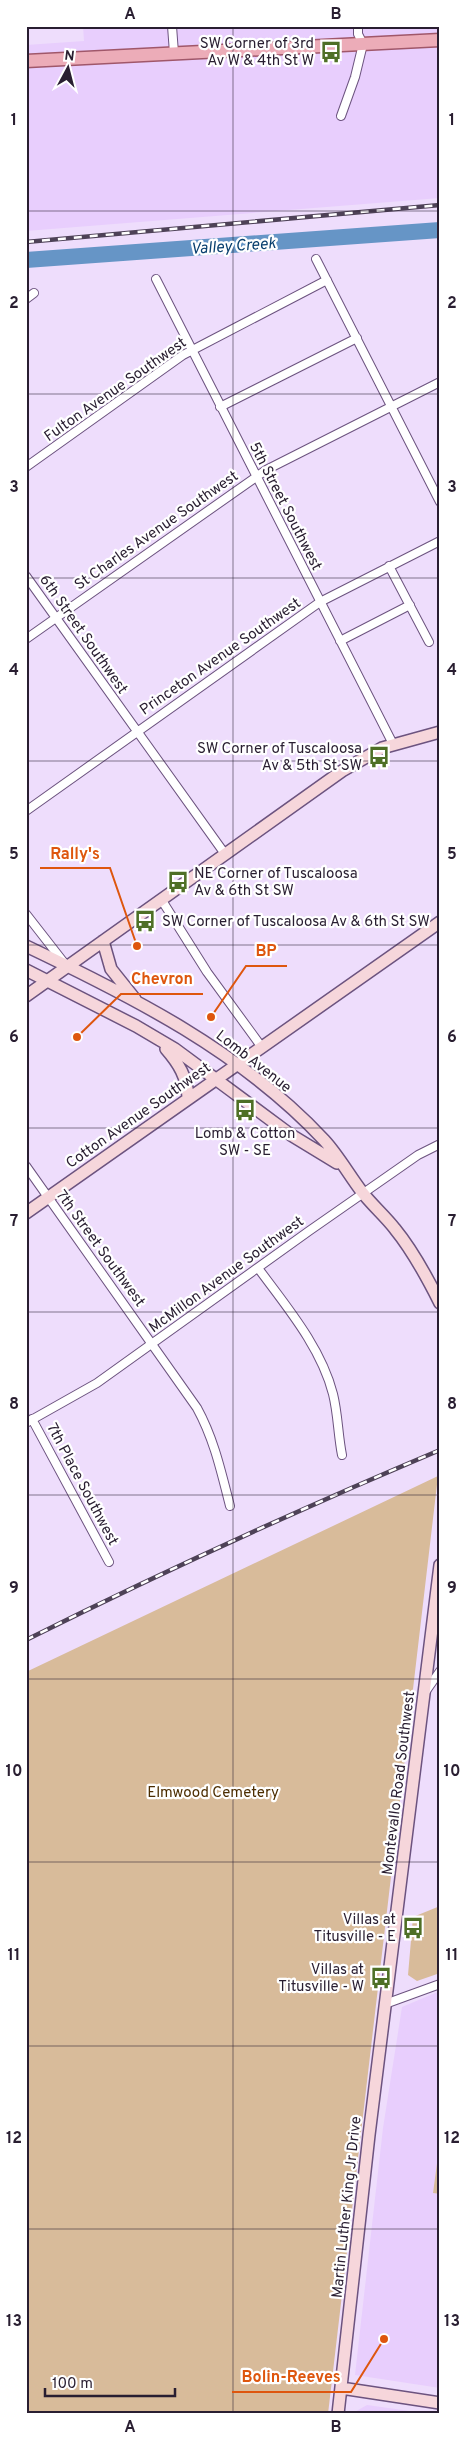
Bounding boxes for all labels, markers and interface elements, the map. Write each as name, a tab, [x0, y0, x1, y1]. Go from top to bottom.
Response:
text: A	[124, 5, 136, 25]
text: B	[330, 5, 342, 25]
place label: SW Corner of 3rd Av W & 4th St W	[200, 35, 314, 71]
bus stop icon: SW Corner of 3rd Av W & 4th St W	[318, 39, 344, 65]
north arrow	[42, 42, 92, 92]
text: N	[63, 48, 75, 66]
text: 1	[11, 111, 17, 131]
text: 1	[449, 111, 455, 131]
water label: Valley Creek	[190, 234, 277, 260]
text: 2	[9, 294, 19, 314]
text: 2	[447, 294, 457, 314]
street label: Fulton Avenue Southwest	[41, 334, 191, 447]
street label: 5th Street Southwest	[244, 439, 325, 574]
street label: St Charles Avenue Southwest	[71, 467, 243, 595]
text: 3	[9, 478, 19, 498]
text: 3	[447, 478, 457, 498]
street label: 6th Street Southwest	[34, 572, 131, 698]
street label: Princeton Avenue Southwest	[137, 594, 305, 720]
text: 4	[9, 661, 19, 681]
text: 4	[447, 661, 457, 681]
place label: SW Corner of Tuscaloosa Av & 5th St SW	[197, 740, 362, 776]
bus stop icon: SW Corner of Tuscaloosa Av & 5th St SW	[366, 744, 392, 770]
callout: Rally's	[40, 837, 110, 868]
text: 5	[9, 845, 19, 865]
text: Rally's	[50, 845, 100, 865]
text: 5	[447, 845, 457, 865]
place label: NE Corner of Tuscaloosa Av & 6th St SW	[194, 865, 358, 901]
bus stop icon: NE Corner of Tuscaloosa Av & 6th St SW	[165, 869, 191, 895]
bus stop icon: SW Corner of Tuscaloosa Av & 6th St SW	[132, 908, 158, 934]
place label: SW Corner of Tuscaloosa Av & 6th St SW	[162, 913, 430, 932]
callout: BP	[246, 935, 287, 966]
text: BP	[255, 942, 277, 962]
callout: Chevron	[121, 963, 203, 994]
text: Chevron	[131, 970, 193, 990]
street label: Lomb Avenue	[211, 1027, 295, 1098]
text: 6	[9, 1028, 19, 1048]
text: 6	[447, 1028, 457, 1048]
street label: Cotton Avenue Southwest	[63, 1059, 215, 1173]
bus stop icon: Lomb & Cotton SW - SE	[232, 1097, 258, 1123]
place label: Lomb & Cotton SW - SE	[195, 1125, 295, 1161]
street label: 7th Street Southwest	[51, 1187, 149, 1311]
text: 7	[10, 1212, 18, 1232]
text: 7	[448, 1212, 456, 1232]
street label: McMillon Avenue Southwest	[146, 1213, 308, 1338]
text: 8	[9, 1395, 19, 1415]
text: 8	[447, 1395, 457, 1415]
street label: 7th Place Southwest	[41, 1420, 122, 1549]
text: 9	[9, 1579, 19, 1599]
text: 9	[447, 1579, 457, 1599]
street label: Montevallo Road Southwest	[379, 1690, 420, 1876]
text: 10	[6, 1762, 22, 1782]
text: 10	[444, 1762, 460, 1782]
park label: Elmwood Cemetery	[147, 1784, 279, 1803]
place label: Villas at Titusville - E	[313, 1911, 396, 1947]
bus stop icon: Villas at Titusville - E	[400, 1915, 426, 1941]
text: 11	[8, 1946, 20, 1966]
text: 11	[446, 1946, 458, 1966]
place label: Villas at Titusville - W	[278, 1961, 364, 1997]
bus stop icon: Villas at Titusville - W	[368, 1965, 394, 1991]
street label: Martin Luther King Jr Drive	[328, 2115, 366, 2299]
text: 12	[6, 2129, 22, 2149]
text: 12	[444, 2129, 460, 2149]
text: 13	[6, 2312, 22, 2332]
text: 13	[444, 2312, 460, 2332]
callout: Bolin-Reeves	[232, 2361, 351, 2392]
scale bar	[45, 2365, 175, 2397]
text: Bolin-Reeves	[241, 2368, 341, 2388]
text: 100 m	[52, 2375, 93, 2394]
text: A	[124, 2418, 136, 2438]
text: B	[330, 2418, 342, 2438]

